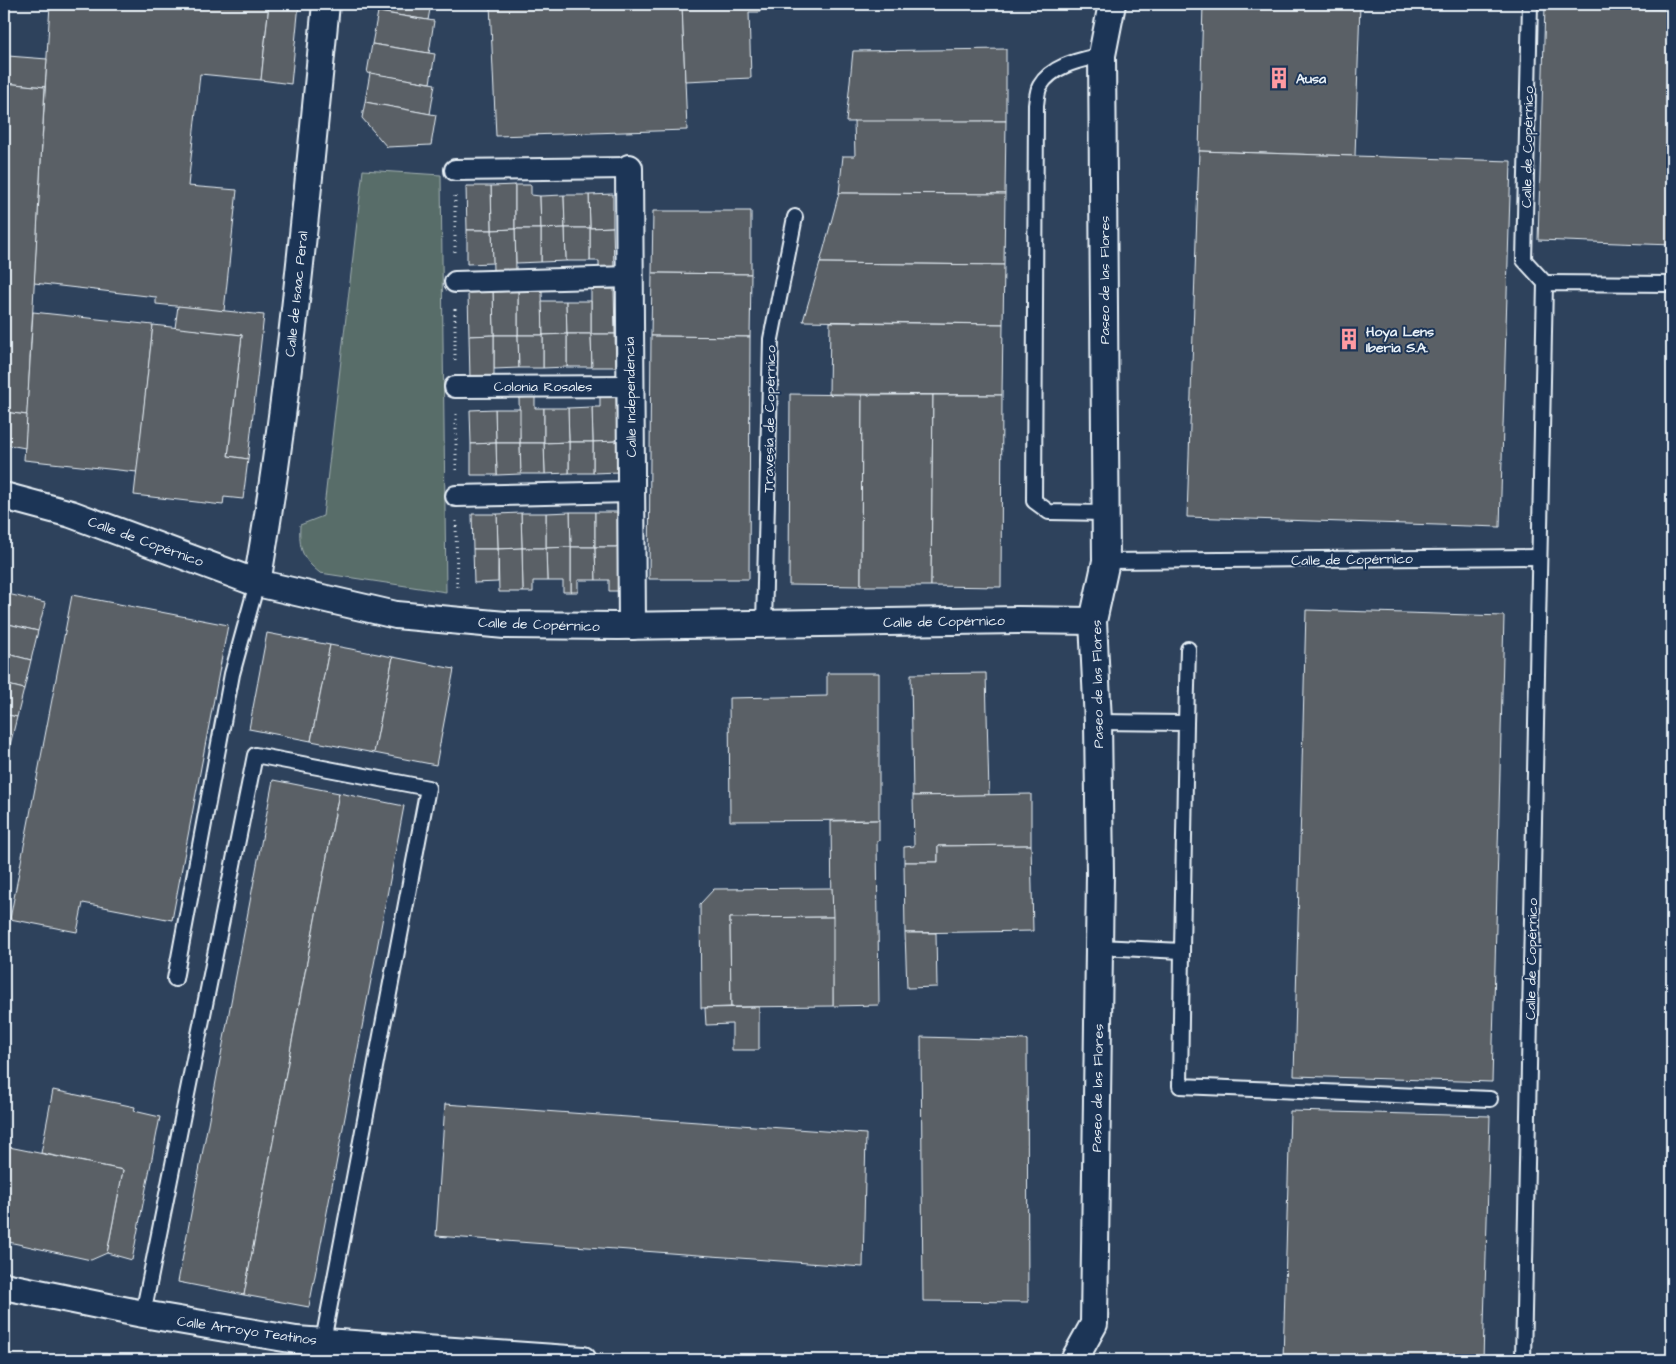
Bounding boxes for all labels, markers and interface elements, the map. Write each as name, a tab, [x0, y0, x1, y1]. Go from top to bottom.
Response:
building icon: Ausa	[1266, 65, 1292, 91]
place label: Ausa	[1296, 69, 1327, 89]
street label: Calle de Copérnico	[1517, 86, 1539, 208]
street label: Paseo de las Flores	[1095, 216, 1115, 344]
street label: Calle de Isaac Peral	[280, 230, 314, 358]
place label: Hoya Lens Iberia S.A.	[1366, 322, 1434, 358]
building icon: Hoya Lens Iberia S.A.	[1336, 326, 1362, 352]
street label: Calle Independencia	[620, 336, 642, 458]
street label: Travesía de Copérnico	[759, 345, 781, 493]
street label: Colonia Rosales	[494, 377, 592, 397]
street label: Calle de Copérnico	[85, 512, 206, 572]
street label: Calle de Copérnico	[1291, 549, 1413, 571]
street label: Calle de Copérnico	[883, 611, 1005, 633]
street label: Calle de Copérnico	[478, 613, 600, 637]
street label: Paseo de las Flores	[1087, 620, 1109, 748]
street label: Calle de Copérnico	[1521, 898, 1543, 1020]
street label: Paseo de las Flores	[1087, 1024, 1109, 1152]
street label: Calle Arroyo Teatinos	[176, 1311, 318, 1351]

